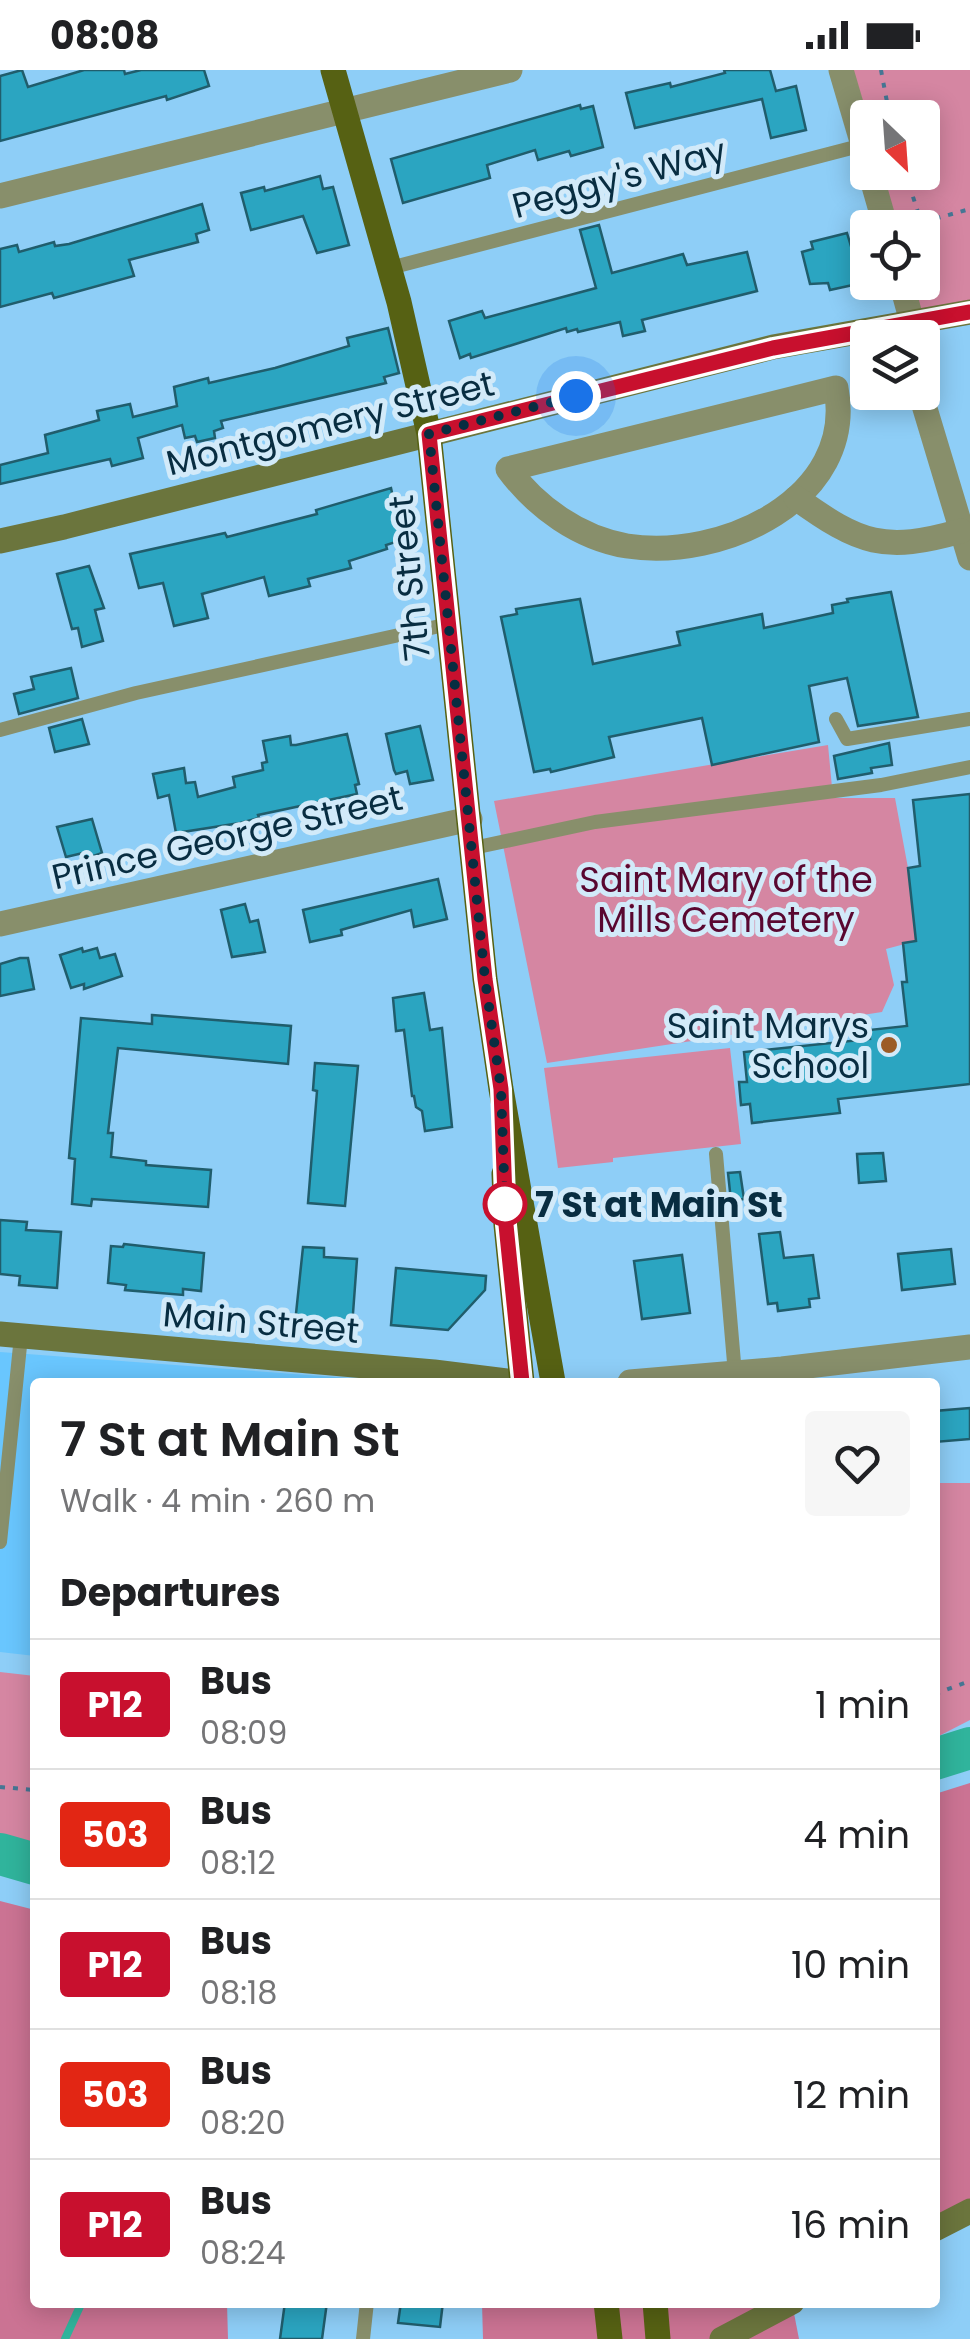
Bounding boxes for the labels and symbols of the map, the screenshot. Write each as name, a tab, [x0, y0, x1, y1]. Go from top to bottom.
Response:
north arrow	[850, 100, 940, 190]
street label: Peggy's Way	[507, 126, 732, 230]
street label: Montgomery Street	[161, 359, 499, 487]
your location	[551, 371, 601, 421]
street label: 7th Street	[376, 493, 442, 663]
street label: Prince George Street	[47, 773, 407, 901]
park label: Saint Mary of the Mills Cemetery	[579, 855, 873, 944]
place label: Saint Marys School	[667, 1001, 869, 1090]
marker: Saint Marys School	[878, 1034, 900, 1056]
place label: 7 St at Main St	[535, 1180, 783, 1229]
marker: 7 St at Main St	[484, 1183, 526, 1225]
street label: Main Street	[161, 1289, 361, 1355]

